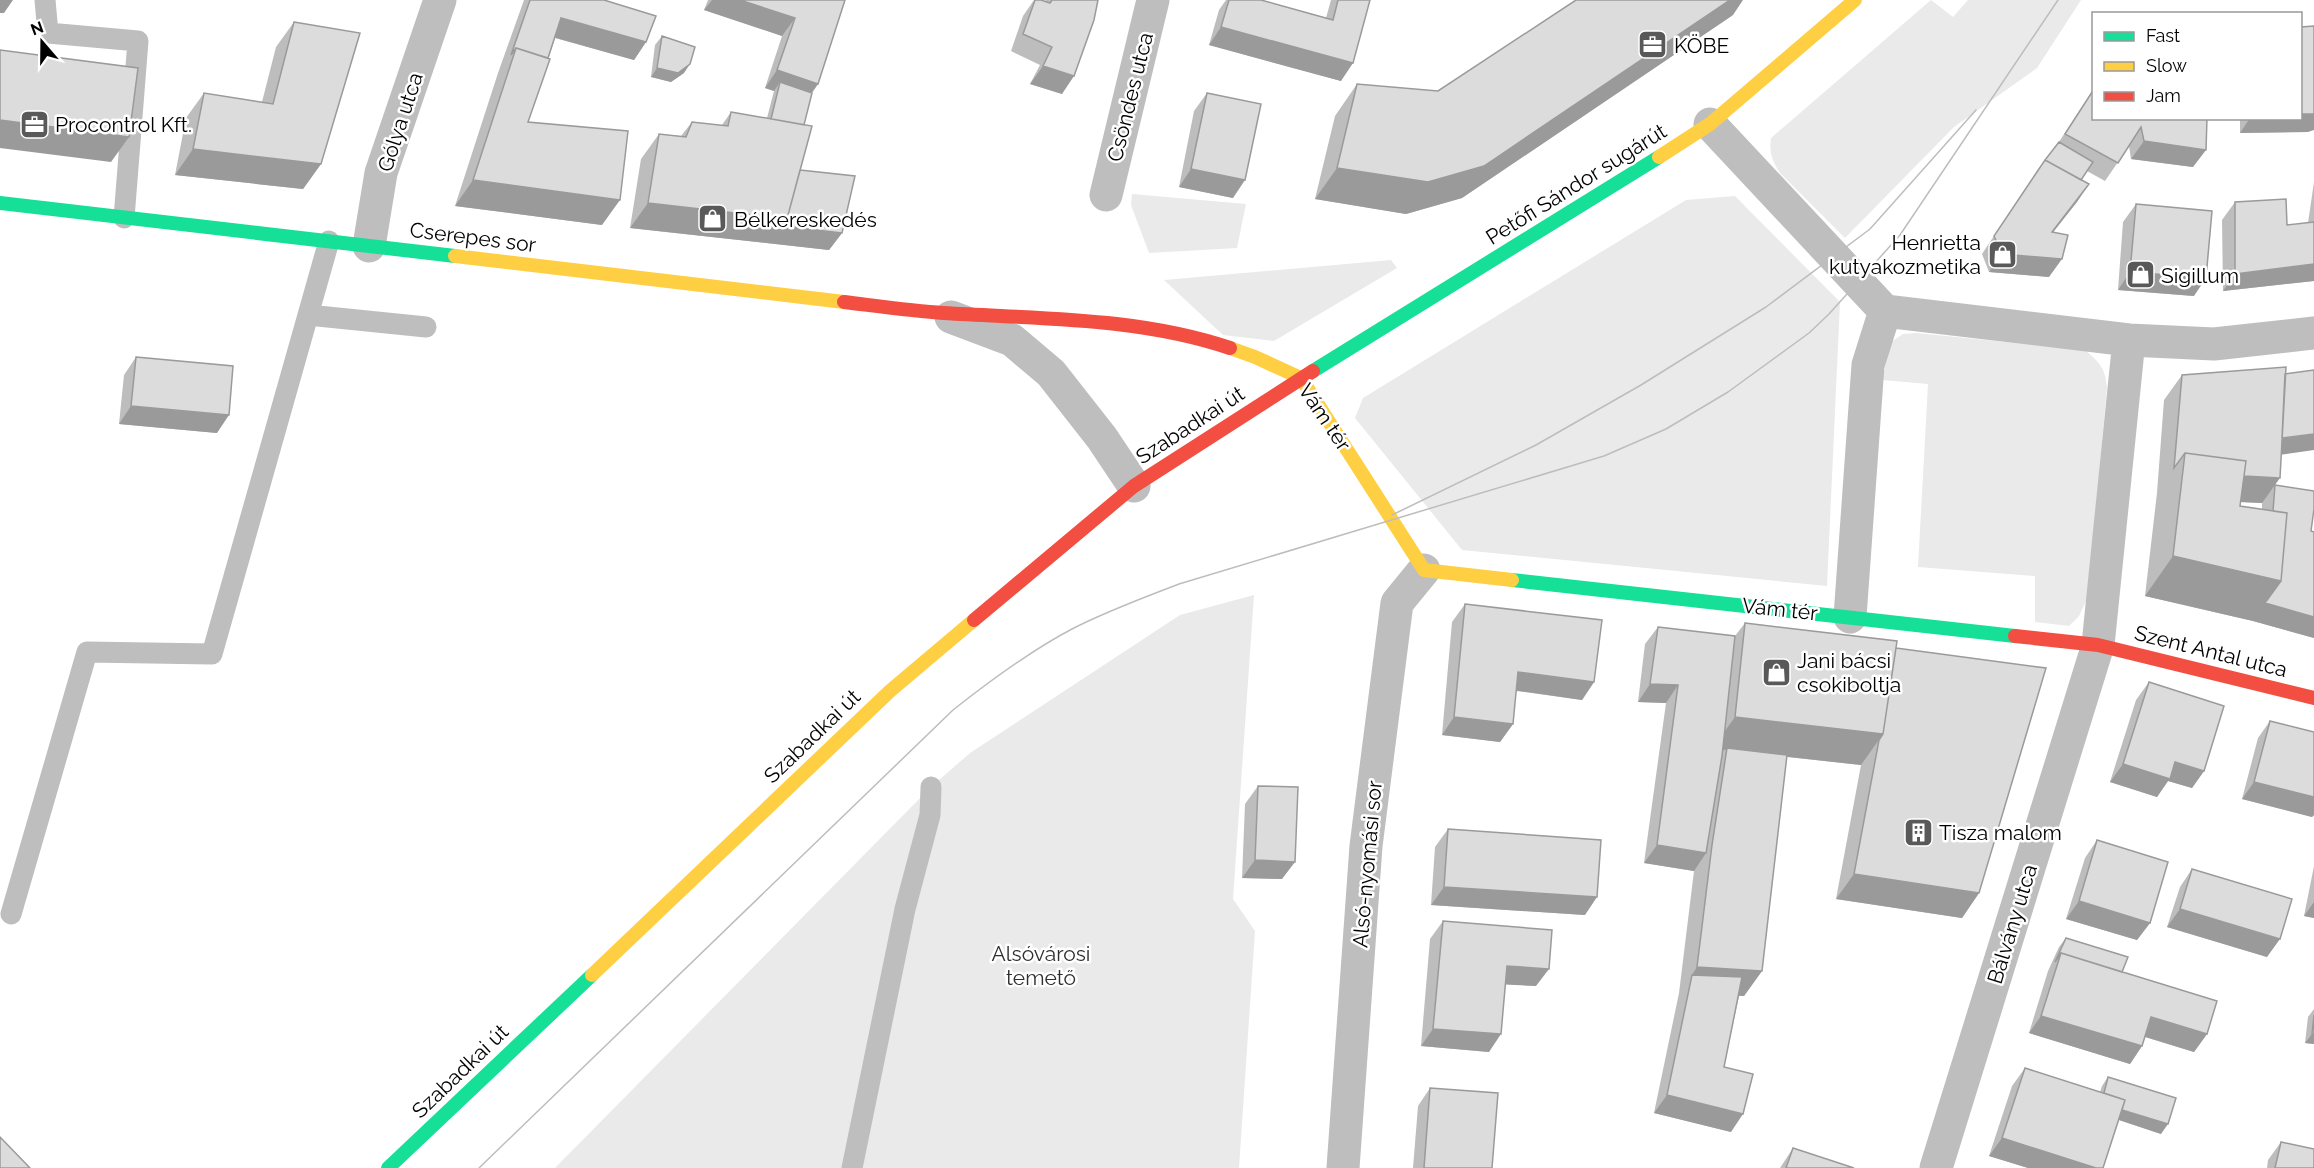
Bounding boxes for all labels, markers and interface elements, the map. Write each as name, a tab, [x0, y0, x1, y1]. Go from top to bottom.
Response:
north arrow	[12, 12, 72, 72]
legend	[2092, 12, 2302, 120]
text: N	[28, 17, 46, 39]
text: Fast	[2146, 25, 2180, 46]
office icon: KÖBE	[1637, 29, 1669, 61]
street label: Csöndes utca	[1102, 30, 1158, 164]
place label: KÖBE	[1674, 33, 1729, 58]
text: Slow	[2146, 55, 2187, 76]
street label: Gólya utca	[372, 69, 428, 175]
text: Jam	[2146, 85, 2181, 106]
office icon: Procontrol Kft.	[18, 108, 50, 140]
place label: Procontrol Kft.	[55, 112, 192, 137]
street label: Petőfi Sándor sugárút	[1481, 118, 1671, 250]
shop icon: Bélkereskedés	[697, 203, 729, 235]
place label: Bélkereskedés	[734, 207, 877, 232]
street label: Cserepes sor	[408, 217, 538, 257]
place label: Henrietta kutyakozmetika	[1829, 230, 1981, 279]
shop icon: Henrietta kutyakozmetika	[1986, 238, 2018, 270]
shop icon: Sigillum	[2124, 259, 2156, 291]
place label: Sigillum	[2161, 263, 2239, 288]
street label: Vám tér	[1293, 379, 1357, 456]
street label: Szabadkai út	[1131, 381, 1249, 469]
street label: Vám tér	[1741, 593, 1820, 625]
street label: Szent Antal utca	[2132, 620, 2290, 682]
place label: Jani bácsi csokiboltja	[1797, 648, 1901, 697]
shop icon: Jani bácsi csokiboltja	[1760, 656, 1792, 688]
street label: Szabadkai út	[759, 684, 865, 788]
street label: Alsó-nyomási sor	[1347, 779, 1387, 949]
building icon: Tisza malom	[1902, 816, 1934, 848]
place label: Tisza malom	[1939, 820, 2062, 845]
street label: Bálvány utca	[1982, 861, 2042, 987]
park label: Alsóvárosi temető	[992, 941, 1090, 990]
street label: Szabadkai út	[407, 1019, 513, 1123]

